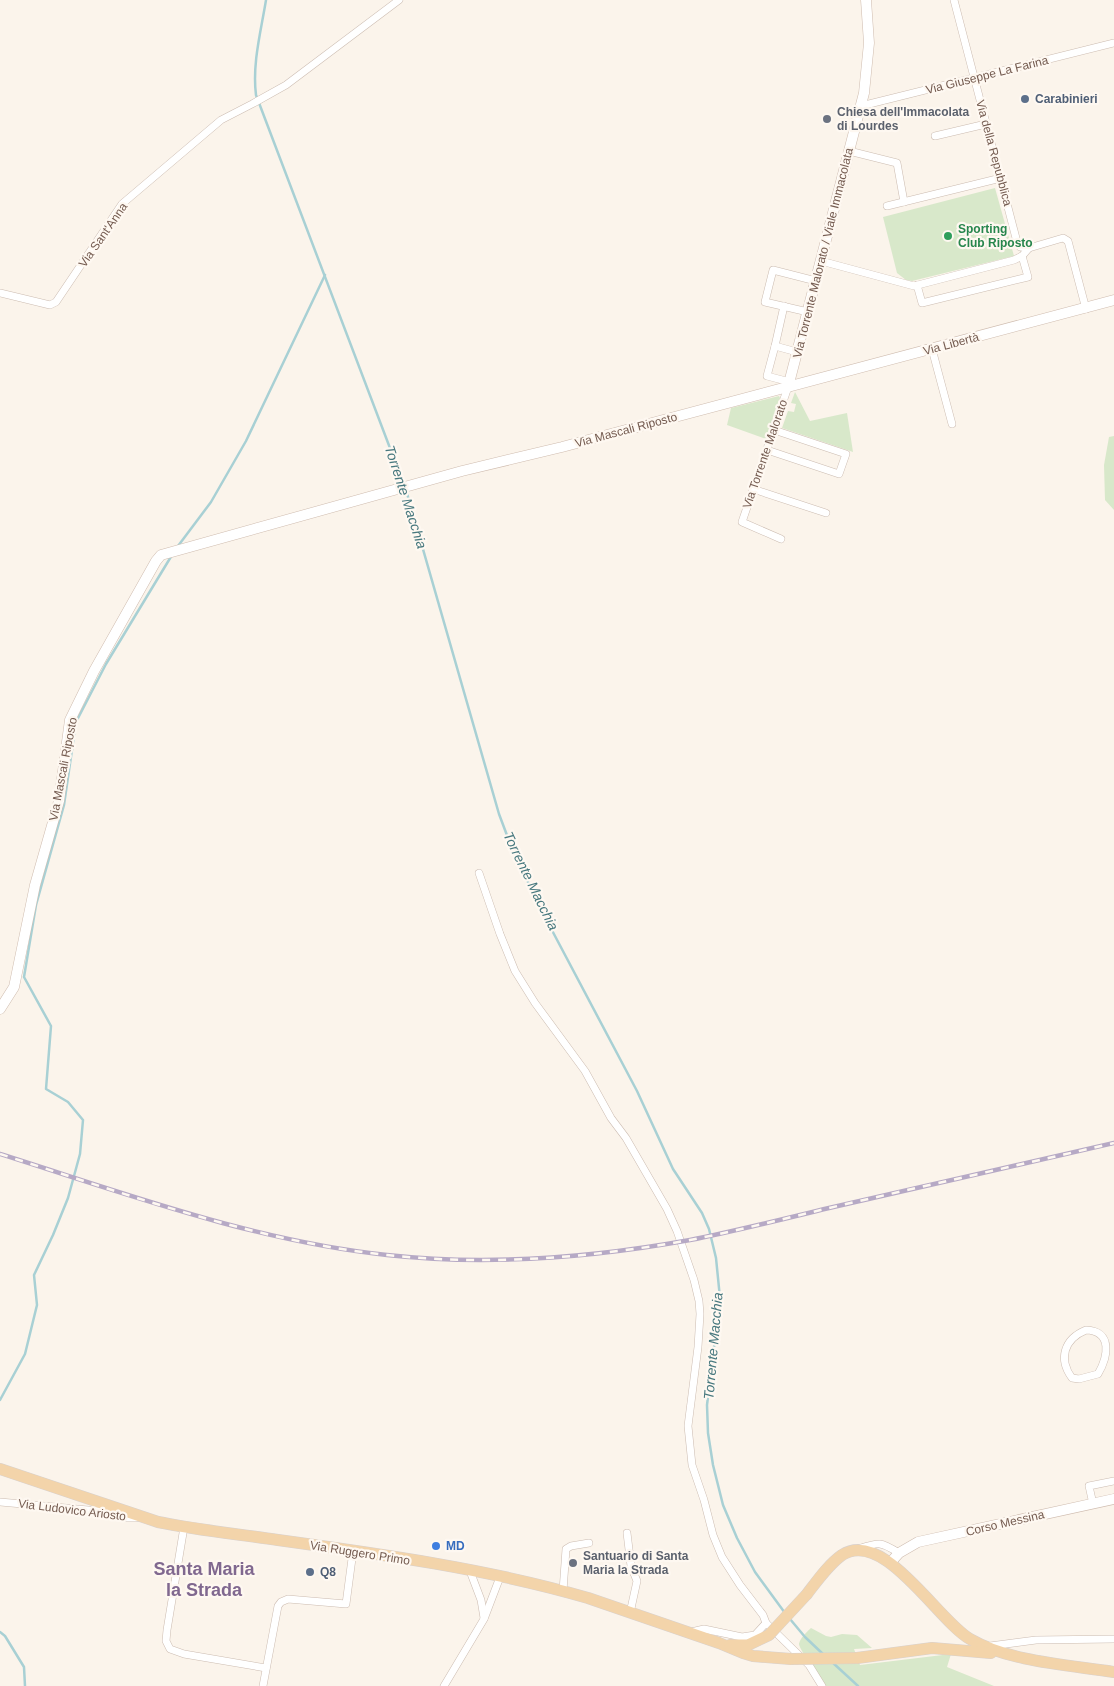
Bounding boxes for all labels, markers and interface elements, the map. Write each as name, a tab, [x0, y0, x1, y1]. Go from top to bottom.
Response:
street label: Via Giuseppe La Farina	[924, 53, 1050, 97]
place label: Carabinieri	[1035, 92, 1098, 106]
marker: Carabinieri	[1019, 93, 1031, 105]
street label: Via della Repubblica	[973, 98, 1015, 208]
place label: Chiesa dell'Immacolata di Lourdes	[837, 105, 970, 133]
marker: Chiesa dell'Immacolata di Lourdes	[821, 113, 833, 125]
street label: Via Torrente Malorato / Viale Immacolata	[790, 146, 856, 360]
street label: Via Sant'Anna	[76, 200, 131, 270]
place label: Sporting Club Riposto	[958, 222, 1033, 250]
marker: Sporting Club Riposto	[942, 230, 954, 242]
street label: Via Libertà	[922, 330, 981, 358]
street label: Via Torrente Malorato	[740, 397, 790, 510]
street label: Via Mascali Riposto	[573, 410, 679, 450]
water label: Torrente Macchia	[382, 443, 430, 551]
street label: Via Mascali Riposto	[46, 716, 80, 822]
water label: Torrente Macchia	[500, 829, 562, 933]
water label: Torrente Macchia	[700, 1291, 726, 1400]
street label: Via Ludovico Ariosto	[17, 1496, 127, 1524]
street label: Corso Messina	[964, 1507, 1046, 1539]
street label: Via Ruggero Primo	[309, 1538, 411, 1568]
place label: MD	[446, 1539, 465, 1553]
marker: MD	[430, 1540, 442, 1552]
place label: Santuario di Santa Maria la Strada	[583, 1549, 689, 1577]
marker: Santuario di Santa Maria la Strada	[567, 1557, 579, 1569]
district label: Santa Maria la Strada	[153, 1559, 256, 1600]
place label: Q8	[320, 1565, 336, 1579]
marker: Q8	[304, 1566, 316, 1578]

